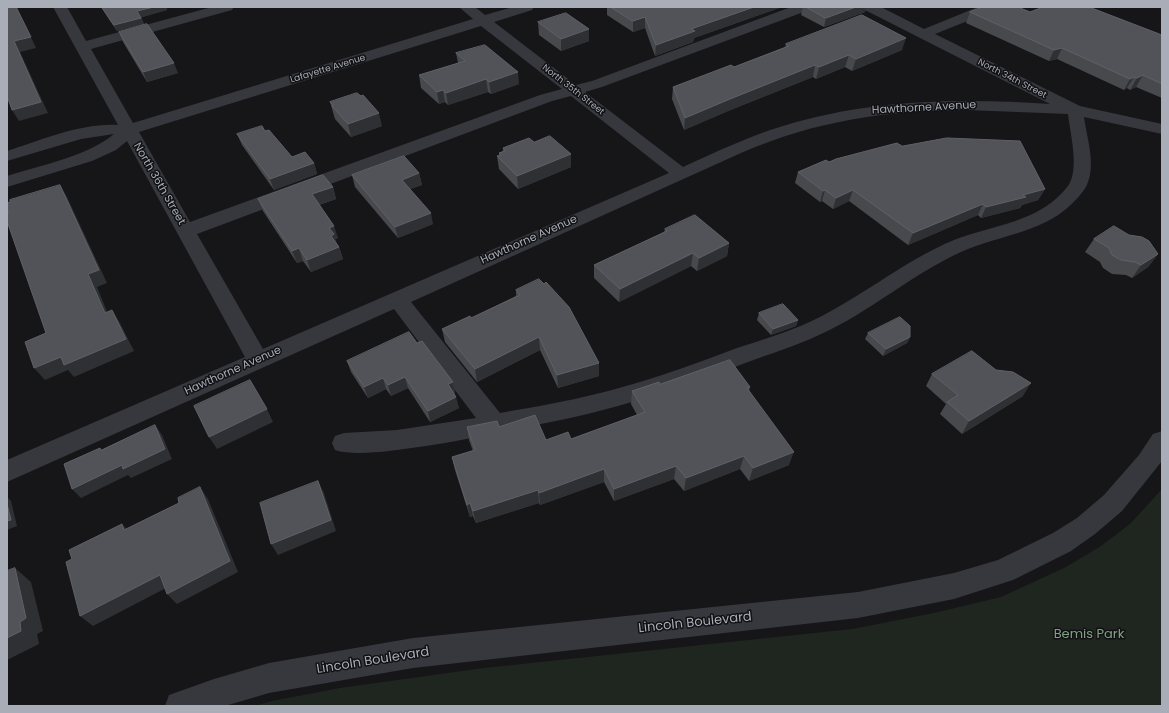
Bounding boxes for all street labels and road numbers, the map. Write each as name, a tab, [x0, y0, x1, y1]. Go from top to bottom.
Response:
street label: Lafayette Avenue	[289, 52, 367, 86]
street label: North 34th Street	[976, 57, 1048, 101]
street label: North 35th Street	[540, 62, 606, 118]
street label: Hawthorne Avenue	[872, 99, 976, 117]
street label: North 36th Street	[130, 141, 188, 227]
street label: Hawthorne Avenue	[479, 213, 579, 267]
street label: Hawthorne Avenue	[183, 344, 283, 398]
street label: Lincoln Boulevard	[638, 609, 752, 637]
street label: Lincoln Boulevard	[316, 644, 430, 678]

